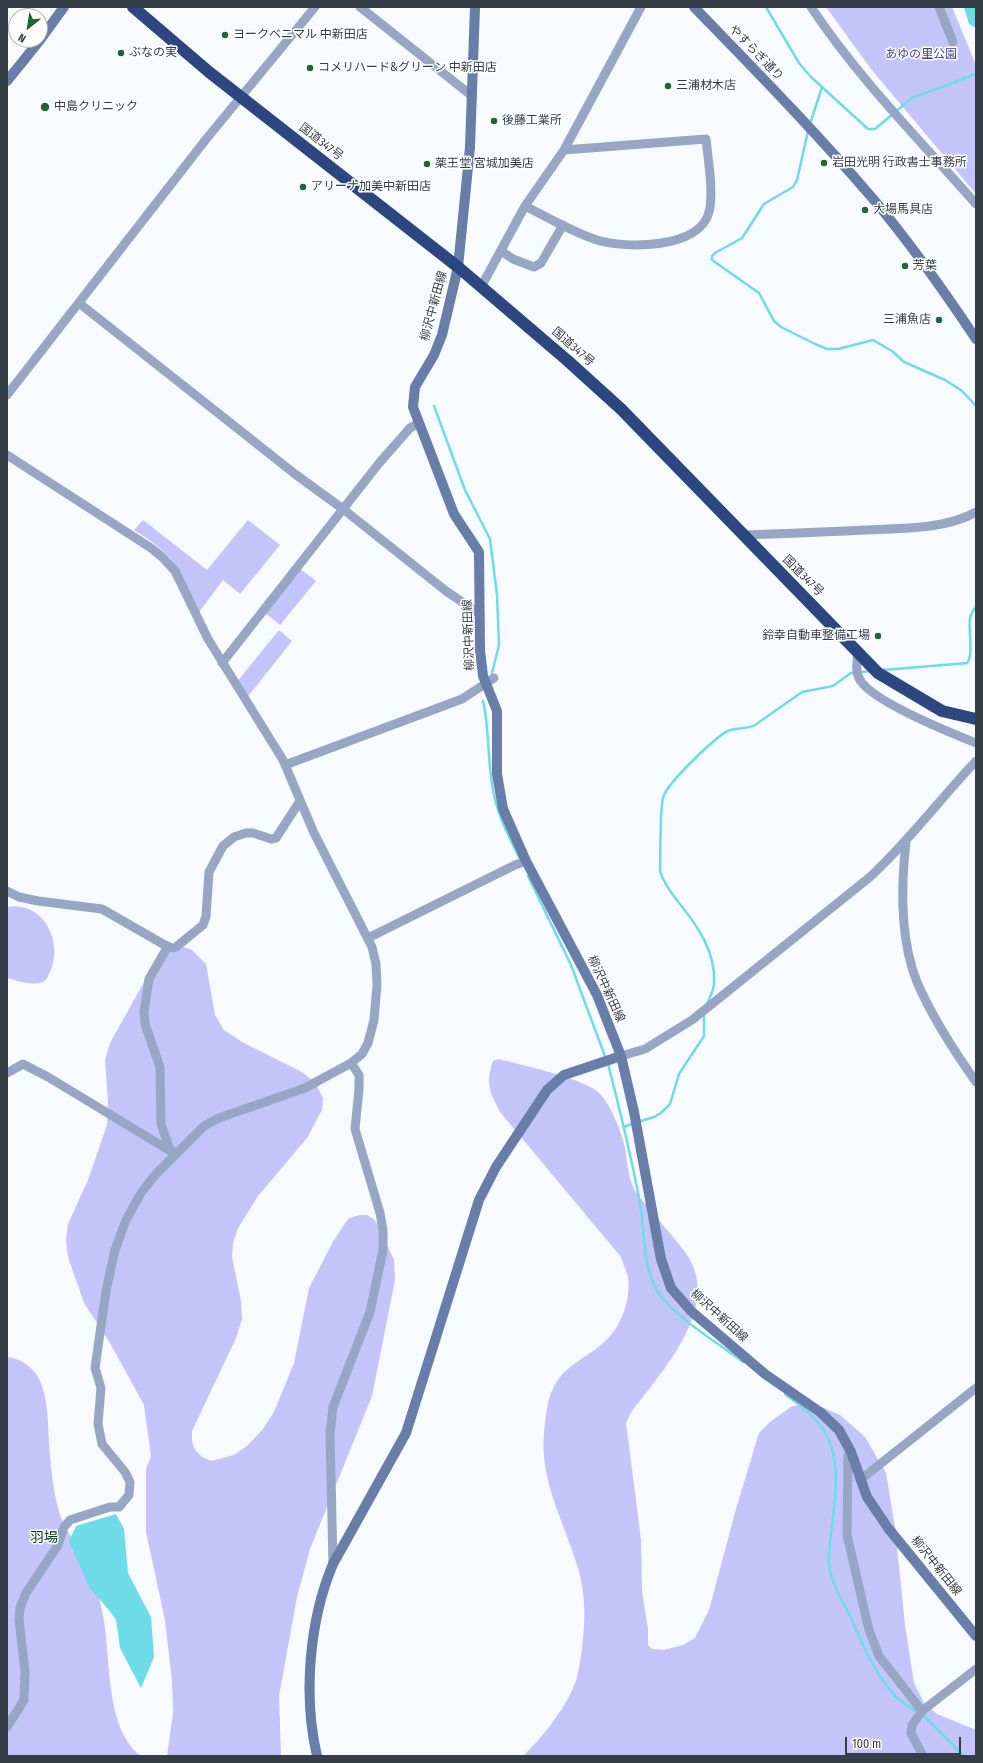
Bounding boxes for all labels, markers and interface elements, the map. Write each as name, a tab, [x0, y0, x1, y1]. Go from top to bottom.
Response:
north arrow	[8, 8, 48, 48]
street label: やすらぎ通り	[726, 22, 786, 84]
place label: ヨークベニマル 中新田店	[233, 28, 368, 42]
marker: ヨークベニマル 中新田店	[220, 30, 230, 40]
text: N	[16, 31, 28, 45]
place label: ぶなの実	[129, 46, 177, 60]
marker: ぶなの実	[116, 48, 126, 58]
park label: あゆの里公園	[885, 48, 957, 62]
place label: コメリハード&グリーン 中新田店	[318, 61, 497, 75]
marker: コメリハード&グリーン 中新田店	[305, 63, 315, 73]
place label: 三浦材木店	[676, 79, 736, 93]
marker: 三浦材木店	[663, 81, 673, 91]
place label: 中島クリニック	[54, 100, 138, 114]
marker: 中島クリニック	[39, 101, 51, 113]
place label: 後藤工業所	[502, 114, 562, 128]
marker: 後藤工業所	[489, 116, 499, 126]
street label: 国道347号	[296, 120, 346, 164]
place label: 岩田光明 行政書士事務所	[832, 156, 967, 170]
place label: 薬王堂 宮城加美店	[435, 157, 534, 171]
marker: 岩田光明 行政書士事務所	[819, 158, 829, 168]
marker: 薬王堂 宮城加美店	[422, 159, 432, 169]
place label: アリーナ加美中新田店	[311, 180, 431, 194]
marker: アリーナ加美中新田店	[298, 182, 308, 192]
place label: 大場馬具店	[873, 203, 933, 217]
marker: 大場馬具店	[860, 205, 870, 215]
place label: 芳葉	[913, 259, 937, 273]
marker: 芳葉	[900, 261, 910, 271]
street label: 柳沢中新田線	[418, 269, 450, 343]
place label: 三浦魚店	[883, 313, 931, 327]
marker: 三浦魚店	[934, 315, 944, 325]
street label: 国道347号	[549, 325, 597, 369]
street label: 国道347号	[780, 553, 826, 599]
street label: 柳沢中新田線	[461, 599, 477, 671]
place label: 鈴幸自動車整備工場	[762, 629, 870, 643]
marker: 鈴幸自動車整備工場	[873, 631, 883, 641]
street label: 柳沢中新田線	[584, 953, 628, 1025]
street label: 柳沢中新田線	[687, 1287, 751, 1345]
district label: 羽場	[30, 1530, 58, 1546]
street label: 柳沢中新田線	[908, 1533, 964, 1599]
scale bar	[847, 1729, 963, 1755]
text: 100 m	[852, 1737, 881, 1751]

